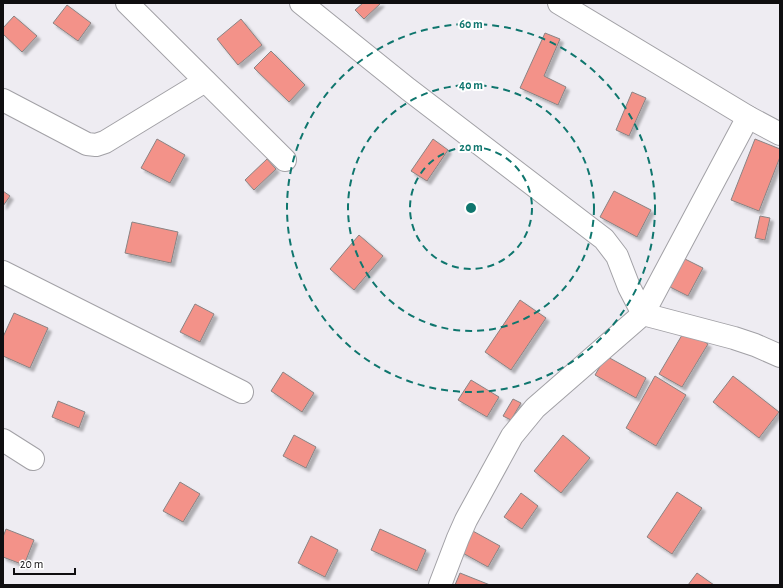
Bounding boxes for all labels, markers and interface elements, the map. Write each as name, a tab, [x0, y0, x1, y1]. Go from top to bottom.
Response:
text: 60 m	[459, 18, 483, 30]
text: 40 m	[459, 79, 483, 91]
text: 20 m	[459, 141, 483, 153]
centre of rings	[464, 201, 478, 215]
scale bar	[14, 550, 75, 576]
text: 20 m	[20, 558, 43, 570]

